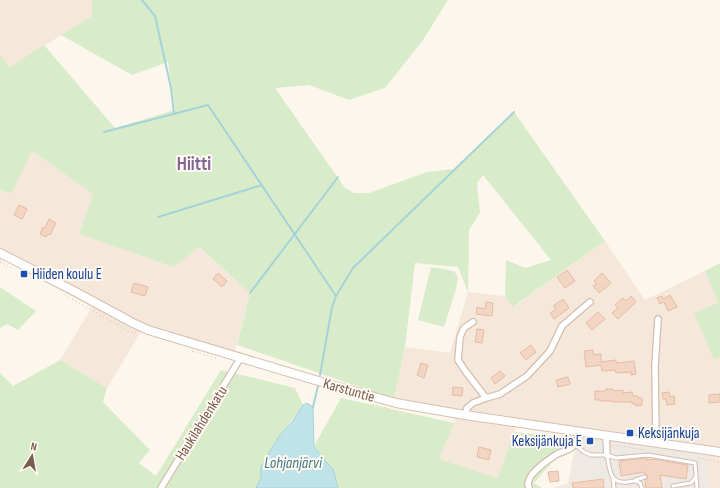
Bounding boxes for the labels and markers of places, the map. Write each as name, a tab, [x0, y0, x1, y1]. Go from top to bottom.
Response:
place label: Hiiden koulu E	[32, 265, 102, 284]
marker: Hiiden koulu E	[19, 269, 29, 279]
place label: Keksijänkuja	[638, 424, 700, 443]
marker: Keksijänkuja	[625, 428, 635, 438]
place label: Keksijänkuja E	[512, 432, 582, 451]
marker: Keksijänkuja E	[585, 436, 595, 446]

